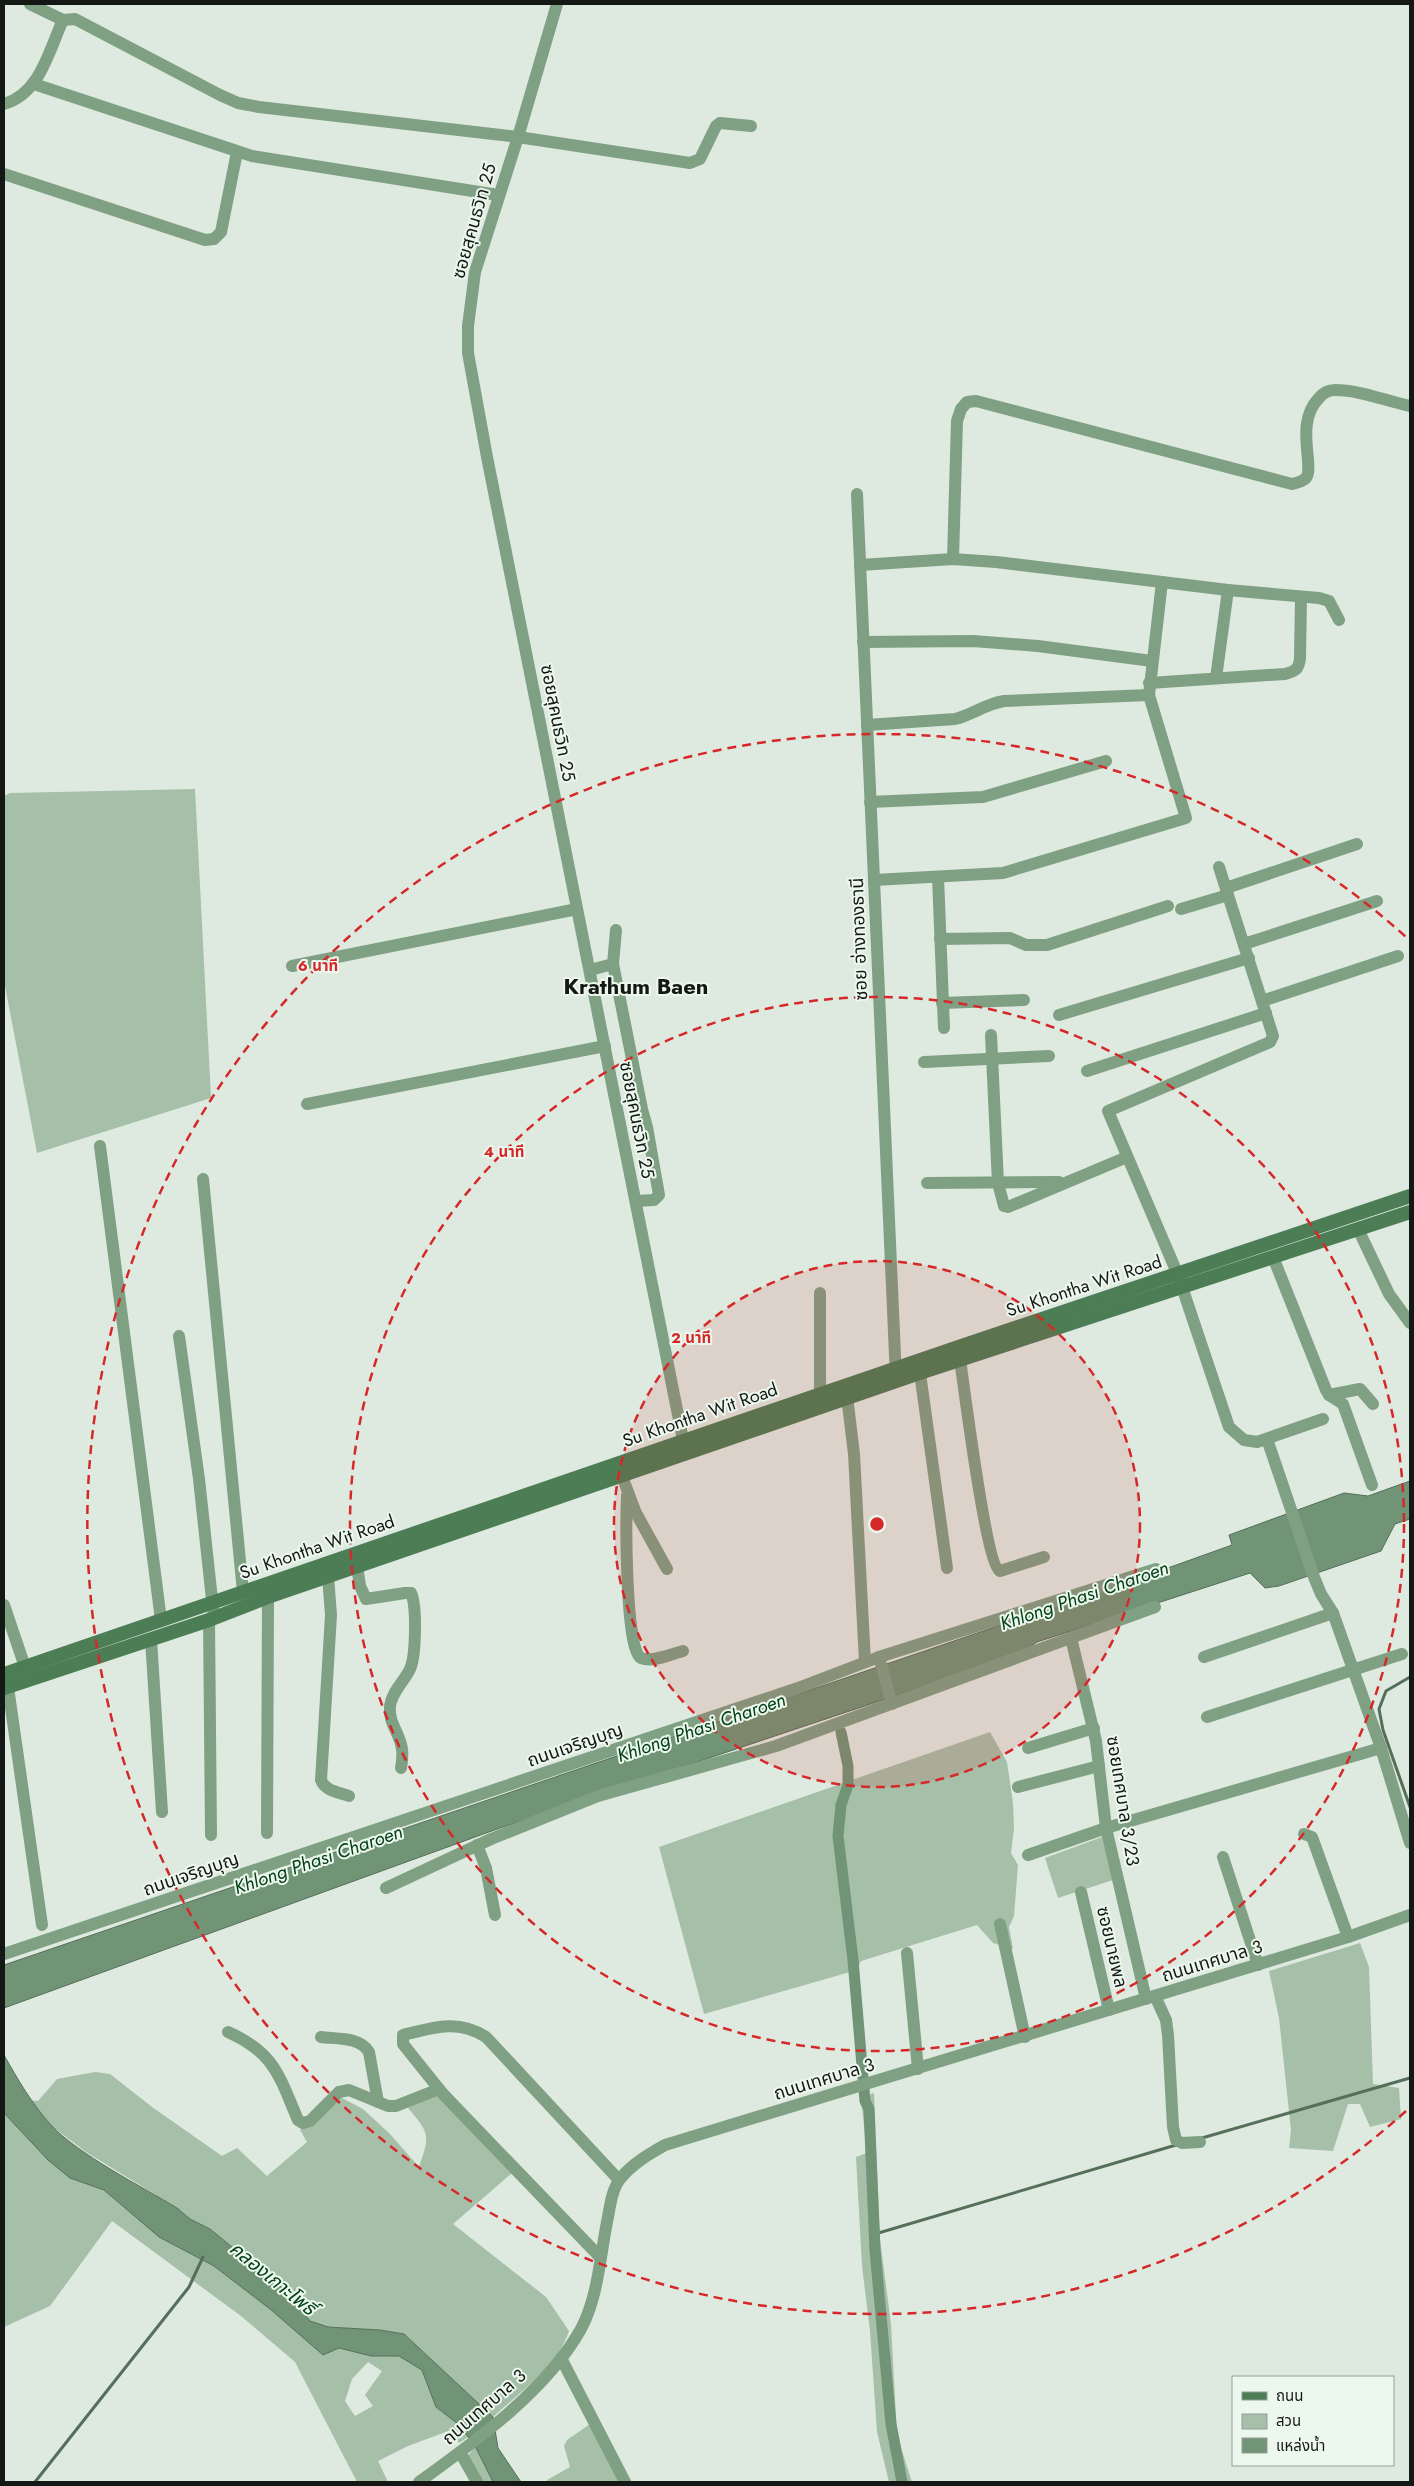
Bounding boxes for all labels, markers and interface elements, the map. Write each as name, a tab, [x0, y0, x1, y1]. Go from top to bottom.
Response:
street label: ซอยสุคนธวิท 25	[445, 160, 503, 282]
street label: ซอยสุคนธวิท 25	[534, 662, 582, 784]
street label: ซอย อ่างทองธานี	[844, 877, 874, 1001]
text: 6 นาที	[298, 955, 338, 977]
district label: Krathum Baen	[564, 970, 708, 1002]
street label: ซอยสุคนธวิท 25	[613, 1059, 661, 1181]
text: 4 นาที	[484, 1141, 524, 1163]
street label: Su Khontha Wit Road	[1003, 1249, 1165, 1323]
text: 2 นาที	[671, 1327, 711, 1349]
street label: Su Khontha Wit Road	[619, 1376, 781, 1454]
street label: Su Khontha Wit Road	[236, 1508, 398, 1586]
centre of rings	[868, 1515, 886, 1533]
water label: Khlong Phasi Charoen	[996, 1554, 1172, 1637]
water label: Khlong Phasi Charoen	[613, 1686, 789, 1769]
street label: ถนนเจริญบุญ	[524, 1716, 626, 1774]
street label: ซอยเทศบาล 3/23	[1100, 1734, 1146, 1868]
water label: Khlong Phasi Charoen	[230, 1818, 406, 1901]
street label: ถนนเจริญบุญ	[140, 1845, 242, 1903]
street label: ซอยนายพล	[1090, 1904, 1134, 1990]
street label: ถนนเทศบาล 3	[1158, 1933, 1266, 1989]
street label: ถนนเทศบาล 3	[770, 2051, 878, 2107]
water label: คลองเกาะโพธิ์	[224, 2235, 326, 2325]
street label: ถนนเทศบาล 3	[436, 2363, 532, 2451]
legend	[1232, 2376, 1394, 2466]
text: ถนน	[1276, 2385, 1303, 2407]
text: สวน	[1276, 2410, 1301, 2432]
text: แหล่งน้ำ	[1276, 2435, 1325, 2457]

